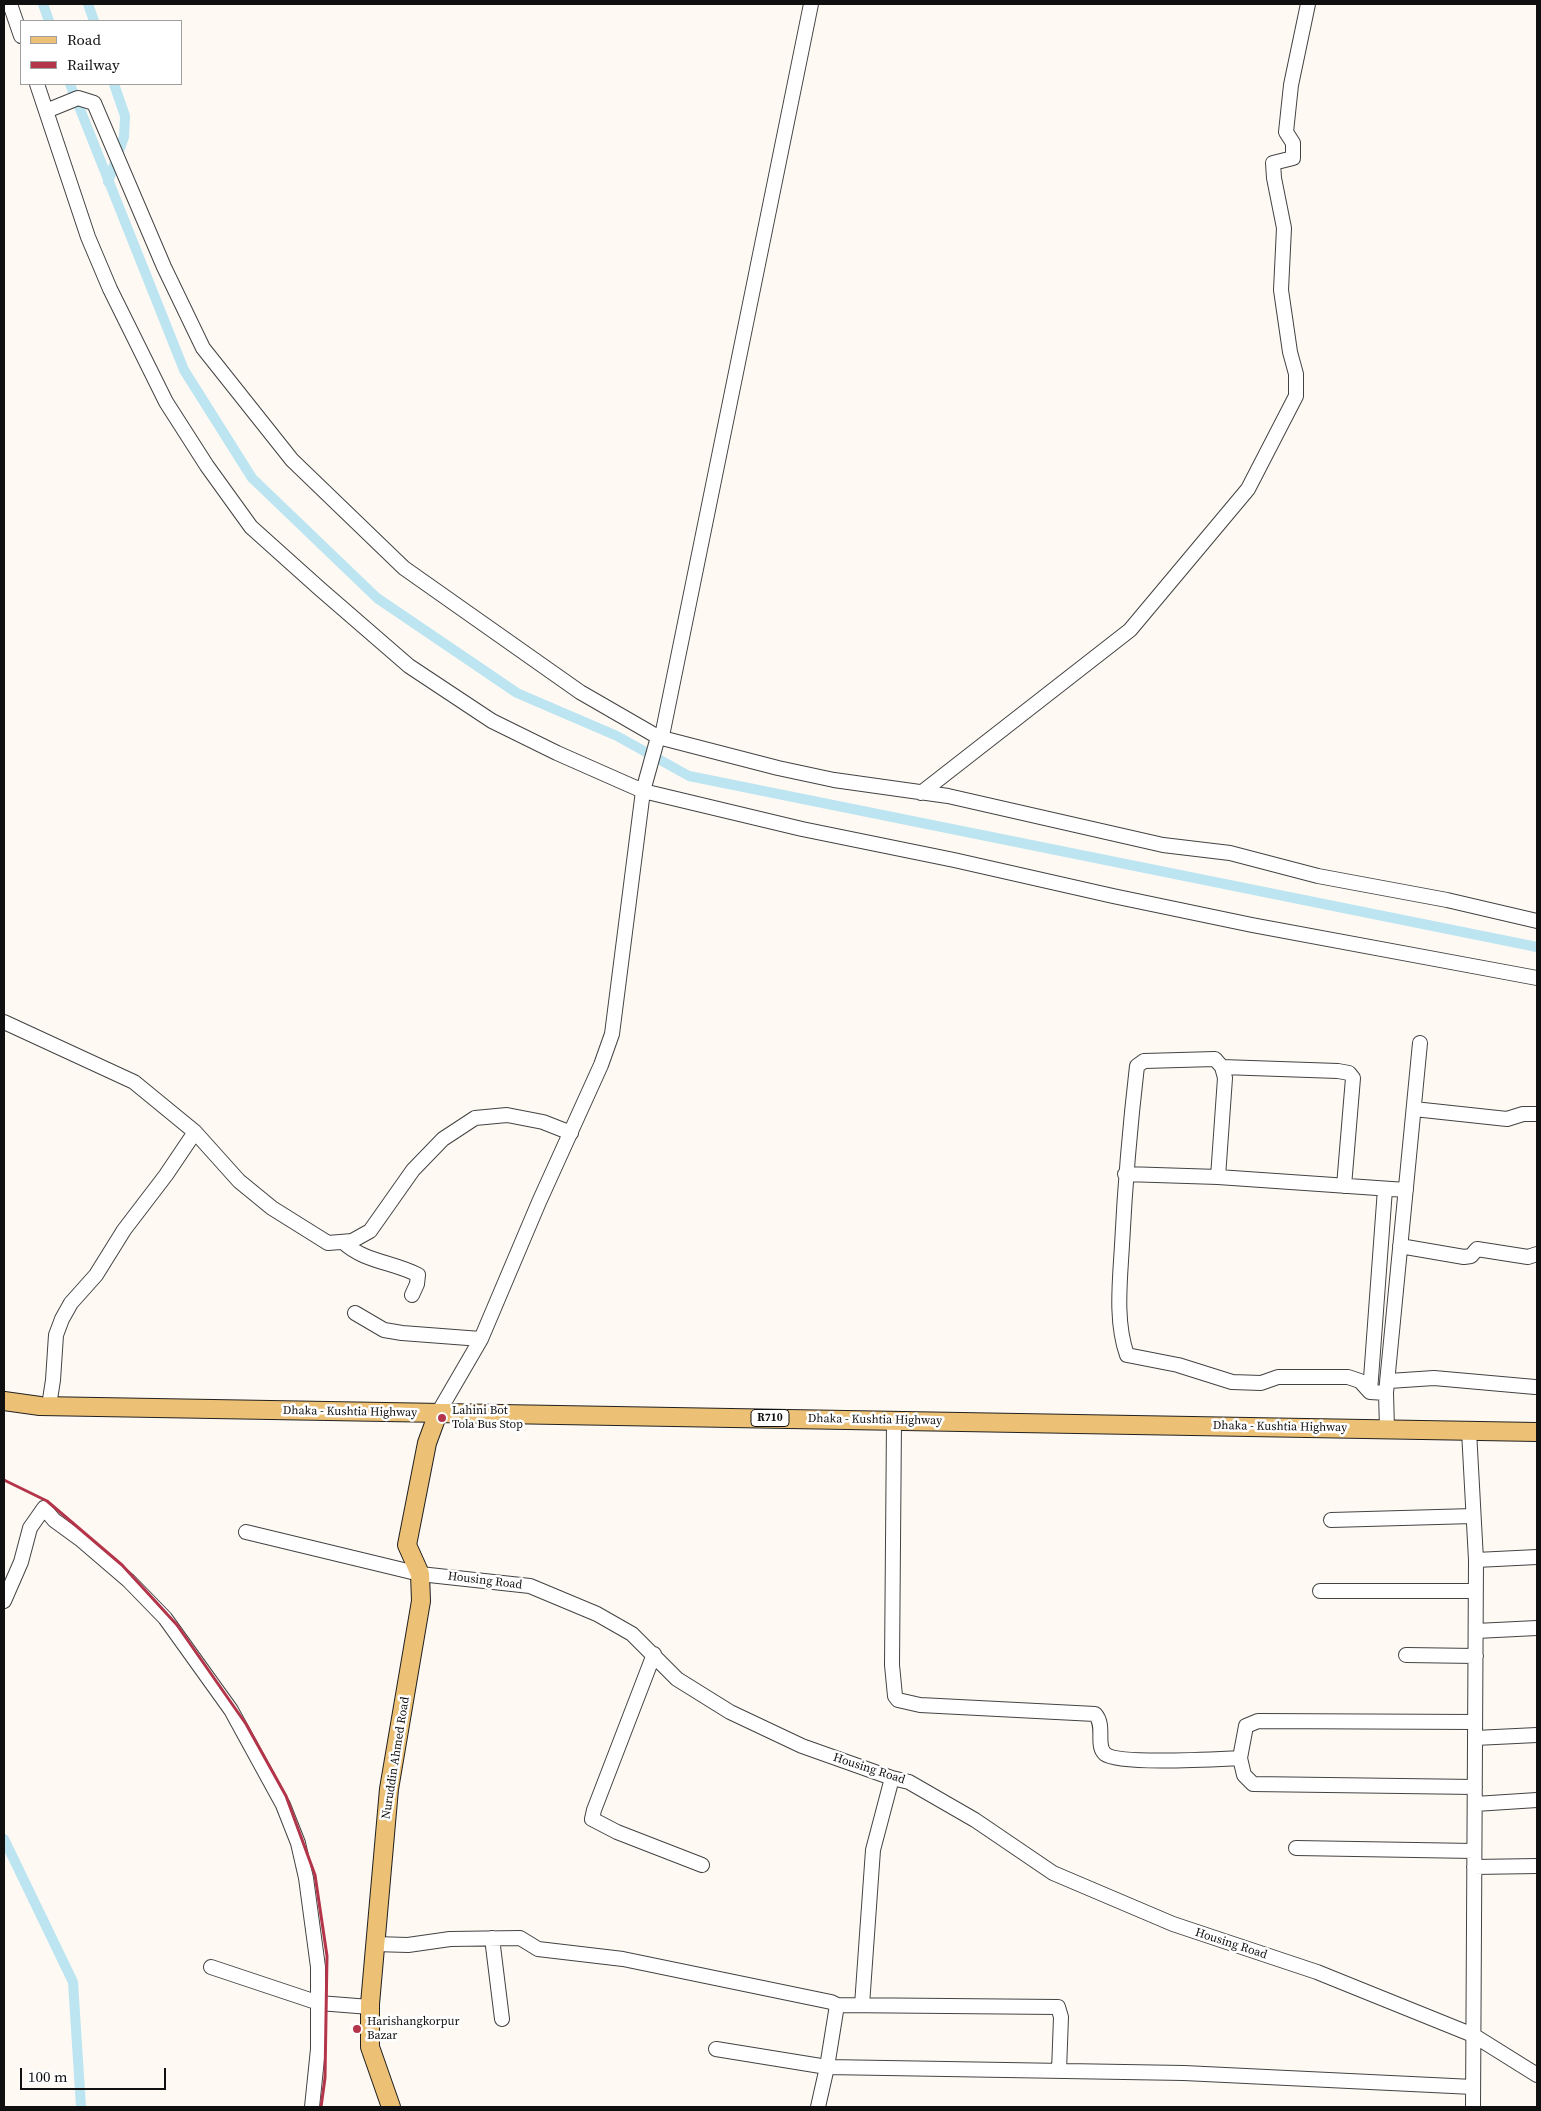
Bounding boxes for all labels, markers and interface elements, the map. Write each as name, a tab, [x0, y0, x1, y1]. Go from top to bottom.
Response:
legend	[20, 20, 182, 85]
text: Road	[67, 29, 101, 50]
text: Railway	[67, 54, 120, 75]
street label: Dhaka - Kushtia Highway	[283, 1404, 417, 1420]
place label: Lahini Bot Tola Bus Stop	[452, 1404, 523, 1432]
road number: R710	[751, 1410, 789, 1426]
marker: Lahini Bot Tola Bus Stop	[436, 1412, 448, 1424]
street label: Dhaka - Kushtia Highway	[808, 1412, 942, 1428]
street label: Dhaka - Kushtia Highway	[1213, 1419, 1347, 1435]
street label: Housing Road	[447, 1569, 523, 1593]
street label: Nuruddin Ahmed Road	[379, 1696, 413, 1820]
street label: Housing Road	[831, 1751, 907, 1787]
street label: Housing Road	[1193, 1926, 1269, 1962]
place label: Harishangkorpur Bazar	[367, 2015, 460, 2043]
marker: Harishangkorpur Bazar	[351, 2023, 363, 2035]
scale bar	[22, 2058, 169, 2090]
text: 100 m	[28, 2066, 68, 2087]

